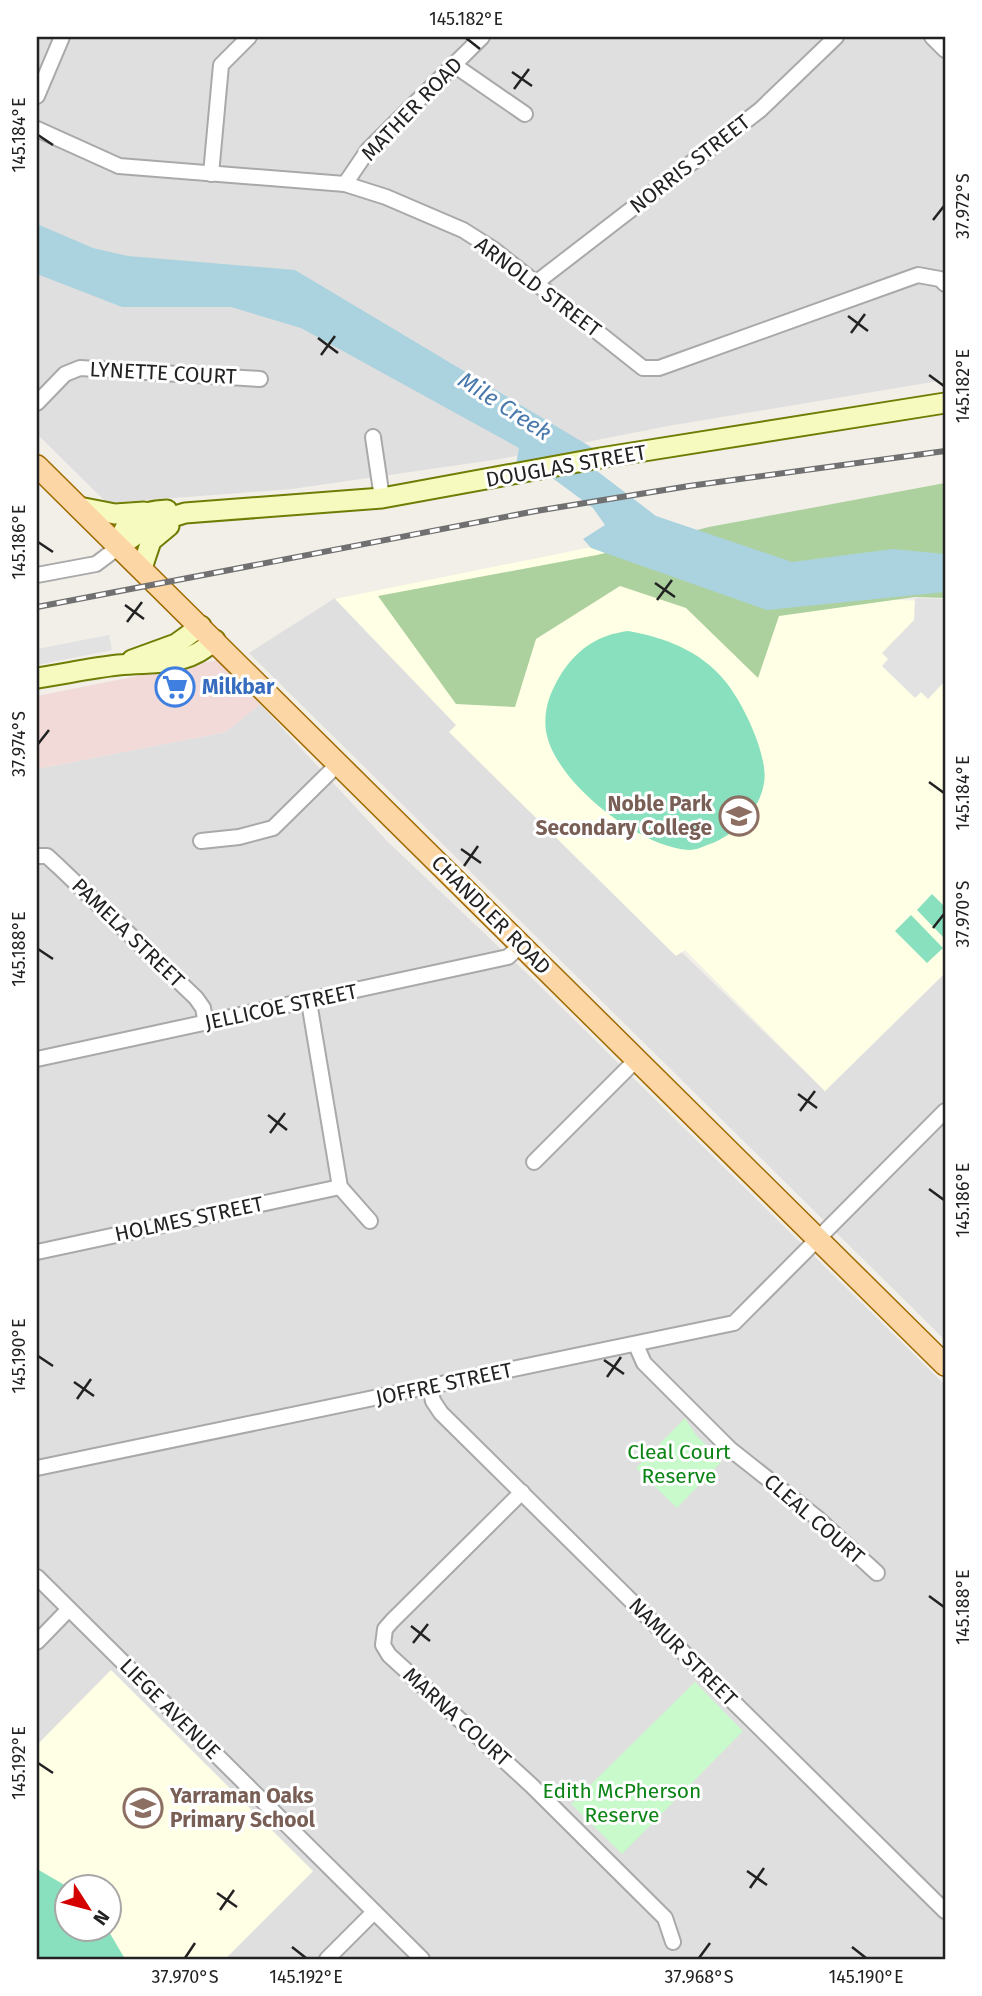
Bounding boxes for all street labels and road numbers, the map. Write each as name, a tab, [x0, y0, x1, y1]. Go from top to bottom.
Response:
street label: MATHER ROAD	[356, 52, 468, 166]
street label: NORRIS STREET	[625, 109, 755, 219]
street label: ARNOLD STREET	[470, 231, 606, 343]
street label: LYNETTE COURT	[89, 356, 237, 390]
street label: DOUGLAS STREET	[484, 439, 648, 493]
street label: CHANDLER ROAD	[426, 850, 556, 980]
street label: PAMELA STREET	[66, 873, 190, 993]
street label: JELLICOE STREET	[202, 978, 360, 1036]
street label: HOLMES STREET	[112, 1191, 266, 1247]
street label: JOFFRE STREET	[373, 1357, 515, 1411]
street label: CLEAL COURT	[759, 1468, 870, 1570]
street label: NAMUR STREET	[623, 1592, 743, 1712]
street label: LIEGE AVENUE	[114, 1653, 226, 1765]
street label: MARNA COURT	[398, 1662, 516, 1772]

